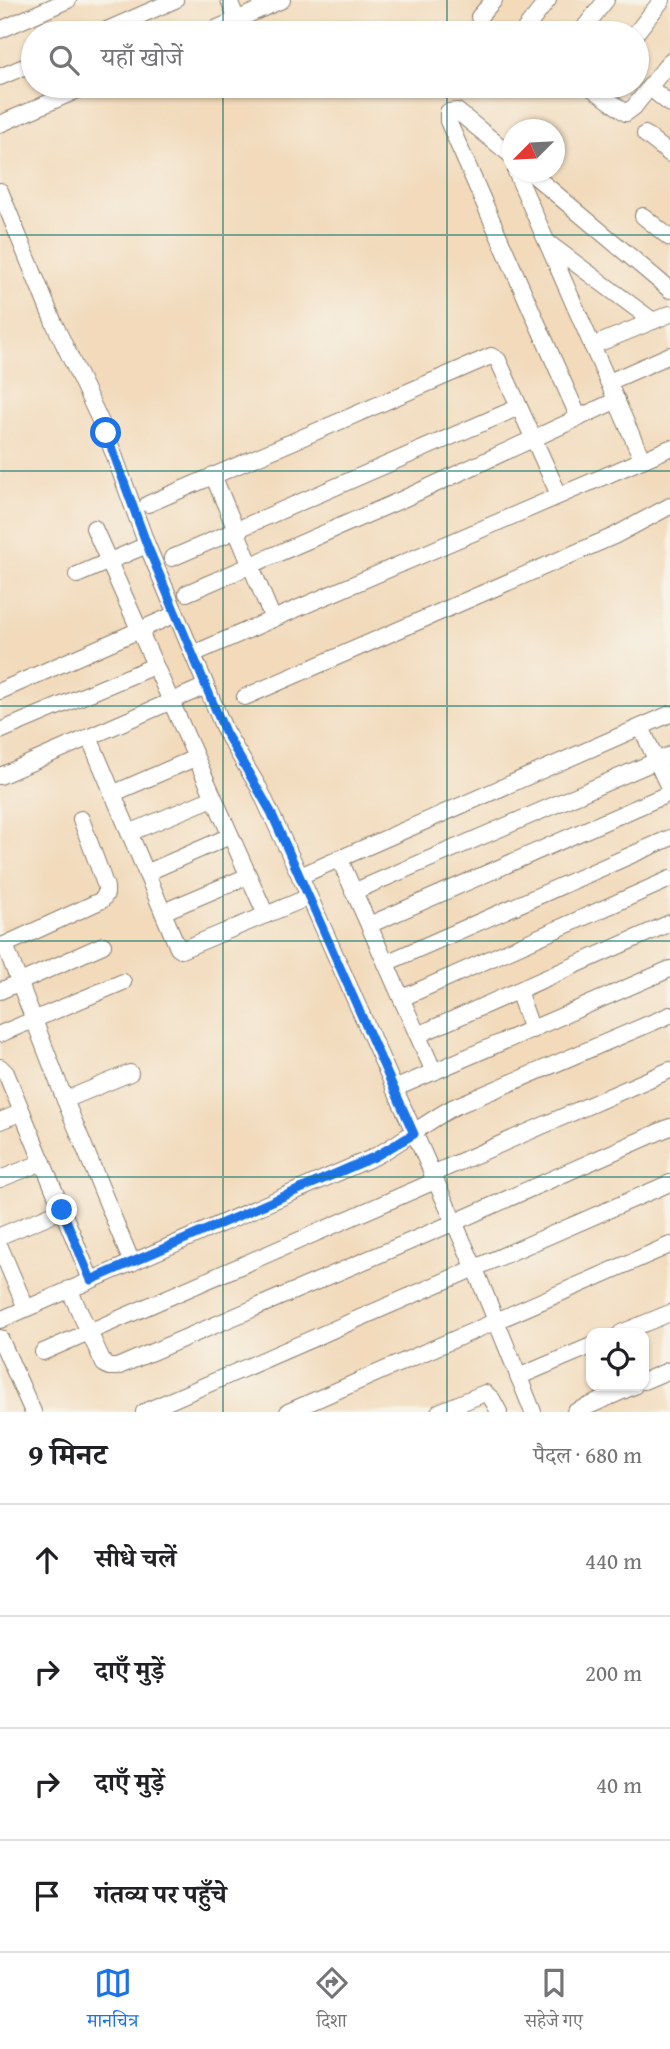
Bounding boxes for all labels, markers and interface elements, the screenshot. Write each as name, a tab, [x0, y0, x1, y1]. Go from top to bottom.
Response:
search box	[21, 21, 649, 98]
text: यहाँ खोजें	[101, 37, 183, 76]
icon: search	[45, 41, 83, 79]
north arrow	[502, 119, 565, 182]
route start	[90, 417, 121, 448]
route end	[46, 1194, 77, 1225]
map controls	[586, 1328, 649, 1391]
button: locate	[586, 1328, 649, 1391]
text: 9 मिनट	[28, 1432, 107, 1476]
text: पैदल · 680 m	[533, 1438, 642, 1471]
text: सीधे चलें	[95, 1538, 176, 1577]
icon: ahead	[28, 1541, 66, 1579]
text: 440 m	[585, 1544, 642, 1577]
text: दाएँ मुड़ें	[95, 1650, 164, 1689]
icon: right	[28, 1653, 66, 1691]
text: 200 m	[585, 1656, 642, 1689]
text: दाएँ मुड़ें	[95, 1762, 164, 1801]
icon: right	[28, 1765, 66, 1803]
text: 40 m	[596, 1768, 642, 1801]
text: गंतव्य पर पहुँचे	[95, 1874, 227, 1913]
icon: arrive	[28, 1877, 66, 1915]
tab: मानचित्र	[87, 1964, 139, 2039]
tab: दिशा	[313, 1964, 351, 2039]
tab: सहेजे गए	[525, 1964, 583, 2039]

